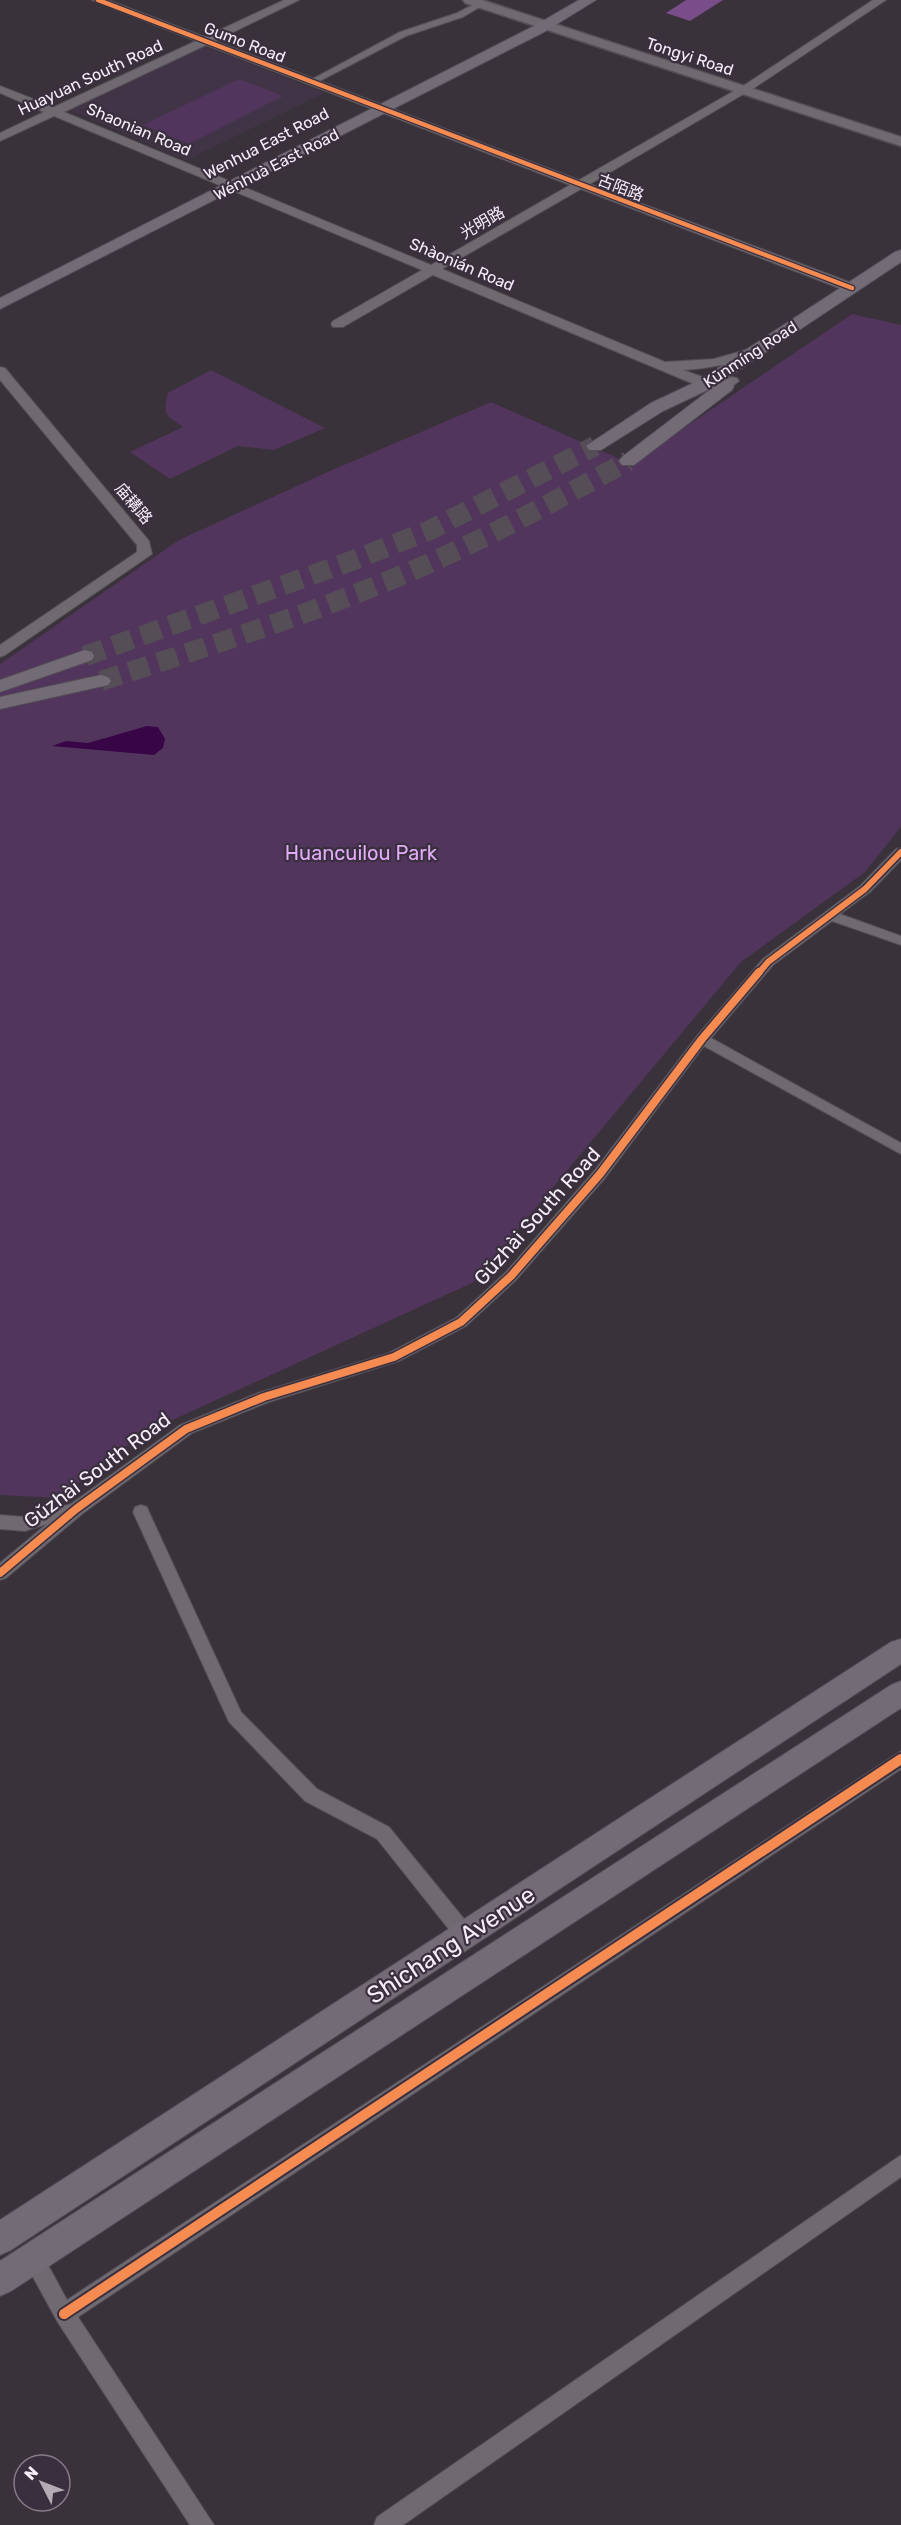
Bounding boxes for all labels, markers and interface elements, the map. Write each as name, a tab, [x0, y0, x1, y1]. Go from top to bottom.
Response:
street label: Gumo Road	[201, 18, 288, 67]
street label: Tongyi Road	[644, 33, 736, 80]
street label: Huayuan South Road	[15, 36, 165, 119]
street label: Shaonian Road	[84, 99, 194, 160]
street label: Wenhua East Road	[200, 104, 332, 183]
street label: Wénhuà East Road	[210, 125, 342, 204]
street label: 古陌路	[595, 170, 647, 205]
street label: 光明路	[457, 202, 508, 243]
street label: Shàonián Road	[407, 234, 517, 295]
street label: Kūnmíng Road	[700, 317, 801, 392]
street label: 庙耩路	[111, 479, 156, 528]
park label: Huancuilou Park	[285, 841, 438, 865]
street label: Gǔzhài South Road	[469, 1142, 605, 1290]
street label: Gǔzhài South Road	[19, 1407, 175, 1533]
street label: Shichang Avenue	[362, 1880, 540, 2010]
north arrow	[12, 2453, 72, 2513]
text: N	[20, 2463, 42, 2484]

